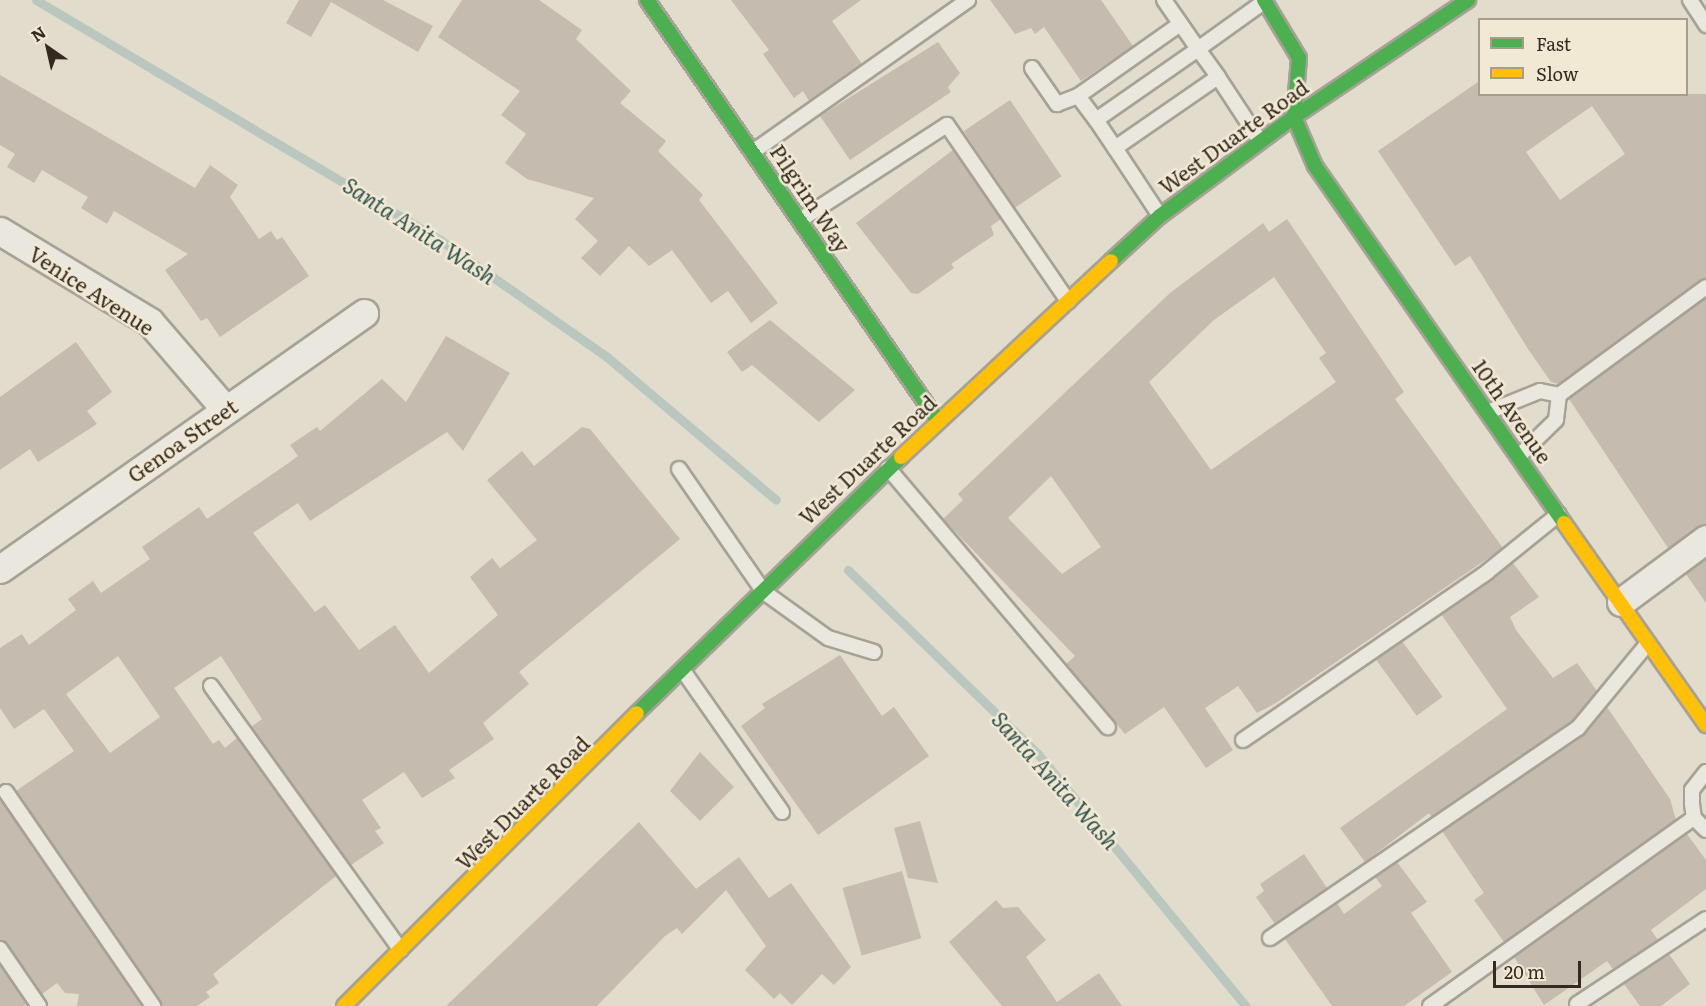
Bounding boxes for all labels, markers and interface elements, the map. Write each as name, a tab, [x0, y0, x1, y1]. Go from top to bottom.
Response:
north arrow	[18, 18, 78, 78]
legend	[1478, 18, 1688, 96]
text: N	[26, 19, 50, 47]
text: Fast	[1536, 30, 1571, 57]
text: Slow	[1536, 60, 1578, 87]
street label: West Duarte Road	[1153, 73, 1313, 199]
street label: Pilgrim Way	[766, 139, 856, 257]
water label: Santa Anita Wash	[339, 171, 501, 289]
street label: Venice Avenue	[25, 240, 159, 340]
street label: 10th Avenue	[1468, 354, 1558, 468]
street label: West Duarte Road	[793, 389, 941, 529]
street label: Genoa Street	[122, 393, 242, 487]
water label: Santa Anita Wash	[987, 706, 1125, 854]
street label: West Duarte Road	[450, 730, 594, 874]
scale bar	[1496, 949, 1584, 987]
text: 20 m	[1504, 958, 1545, 985]

